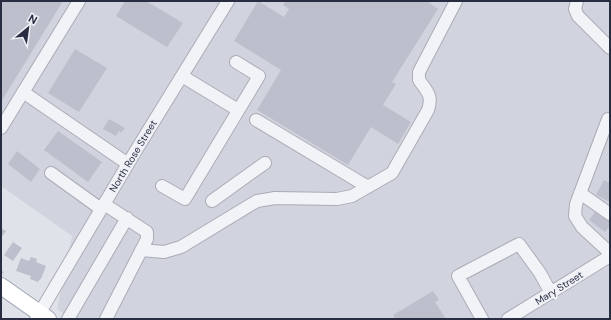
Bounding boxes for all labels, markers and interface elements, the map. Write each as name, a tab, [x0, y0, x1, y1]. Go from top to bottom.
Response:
north arrow	[8, 8, 48, 48]
text: N	[26, 11, 40, 27]
street label: North Rose Street	[106, 117, 160, 195]
street label: Mary Street	[533, 268, 585, 308]

